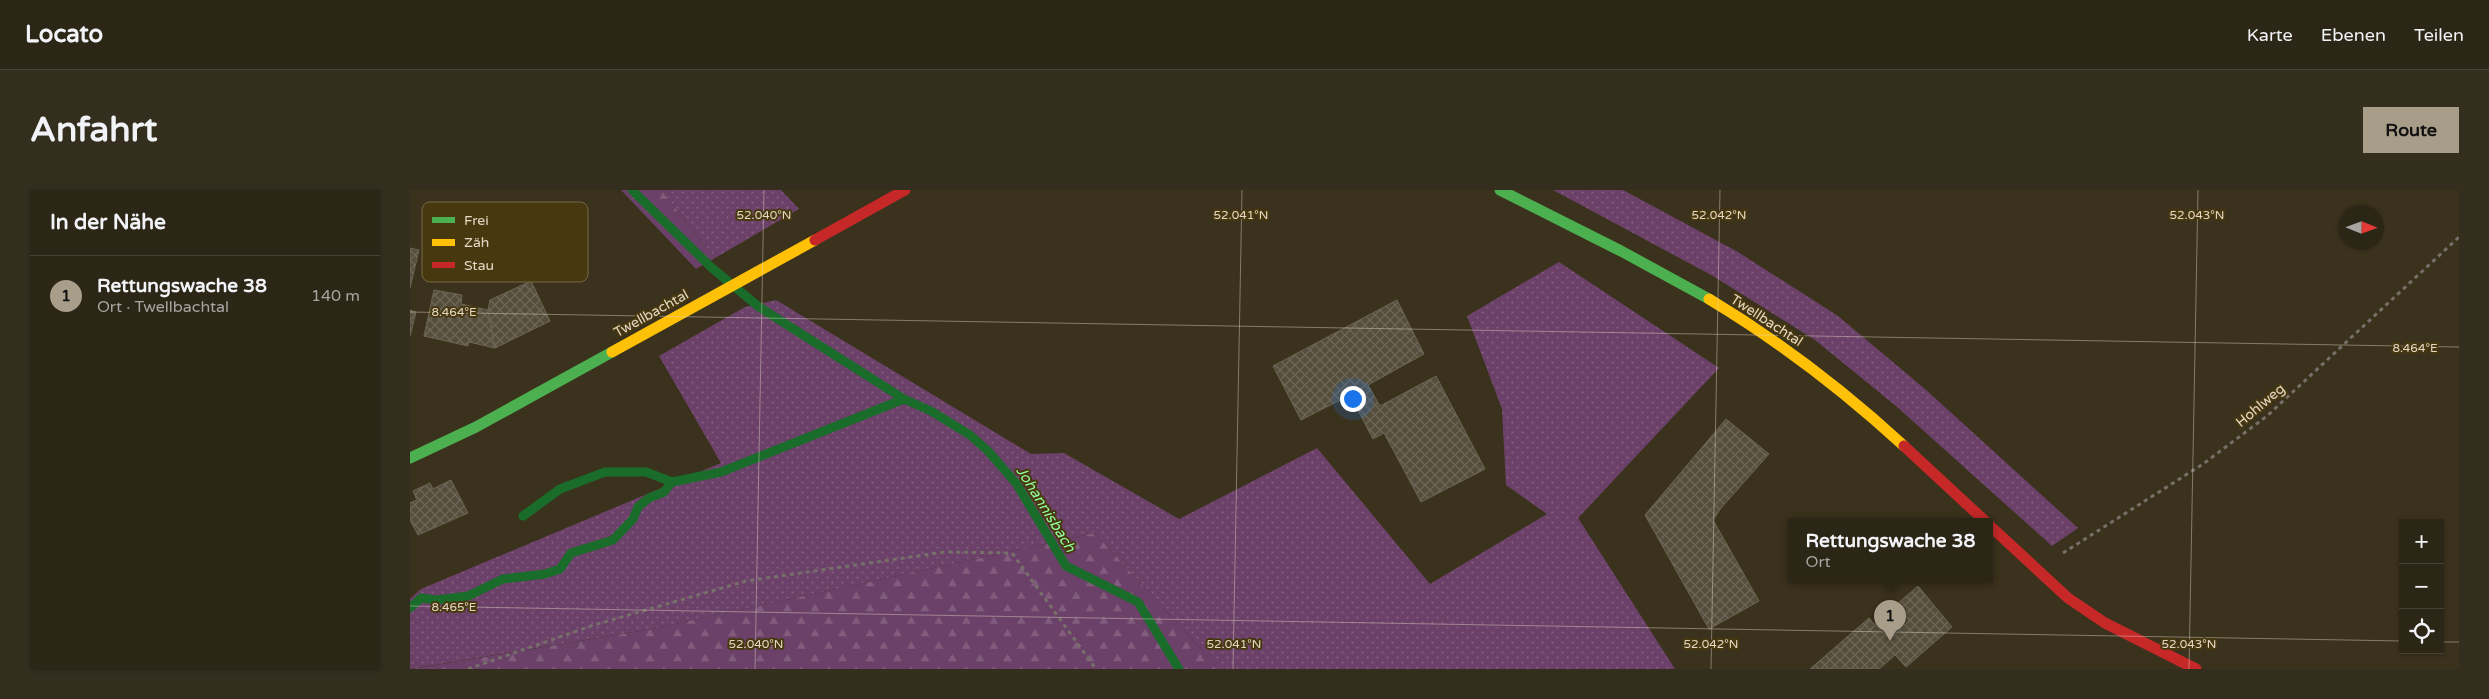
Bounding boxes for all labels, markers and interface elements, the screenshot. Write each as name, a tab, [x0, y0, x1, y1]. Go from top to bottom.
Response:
text: Locato	[25, 20, 103, 49]
text: Karte	[2247, 24, 2293, 46]
text: Ebenen	[2321, 24, 2386, 46]
text: Teilen	[2414, 24, 2464, 46]
button: Route	[2363, 107, 2459, 153]
text: Anfahrt	[30, 109, 157, 151]
legend	[422, 202, 588, 282]
north arrow	[2339, 205, 2384, 250]
text: 52.040°N	[737, 208, 791, 222]
text: 52.041°N	[1214, 208, 1268, 222]
text: 52.042°N	[1692, 208, 1746, 222]
text: 52.043°N	[2170, 208, 2224, 222]
text: In der Nähe	[50, 210, 166, 235]
text: Frei	[464, 212, 489, 229]
text: Zäh	[464, 234, 489, 251]
text: Stau	[464, 257, 494, 274]
text: Rettungswache 38	[97, 275, 267, 297]
text: 1	[61, 286, 71, 306]
text: 140 m	[311, 286, 360, 306]
street label: Twellbachtal	[611, 286, 692, 341]
street label: Twellbachtal	[1727, 291, 1806, 350]
text: Ort · Twellbachtal	[97, 297, 229, 317]
text: 8.464°E	[431, 305, 477, 319]
text: 8.464°E	[2392, 341, 2438, 355]
street label: Hohlweg	[2232, 380, 2288, 431]
your location	[1340, 386, 1366, 412]
water label: Johannisbach	[1012, 463, 1080, 556]
popup	[1788, 518, 1993, 583]
map controls	[2399, 519, 2444, 654]
button: +	[2399, 519, 2444, 564]
text: Rettungswache 38	[1806, 530, 1975, 552]
text: Ort	[1806, 552, 1831, 572]
button: −	[2399, 564, 2444, 609]
text: 8.465°E	[432, 600, 477, 614]
pin: 1	[1874, 600, 1906, 641]
button: locate	[2399, 609, 2444, 654]
text: 52.040°N	[729, 637, 783, 651]
text: 52.041°N	[1207, 637, 1261, 651]
text: 52.042°N	[1684, 637, 1738, 651]
text: 52.043°N	[2162, 637, 2216, 651]

